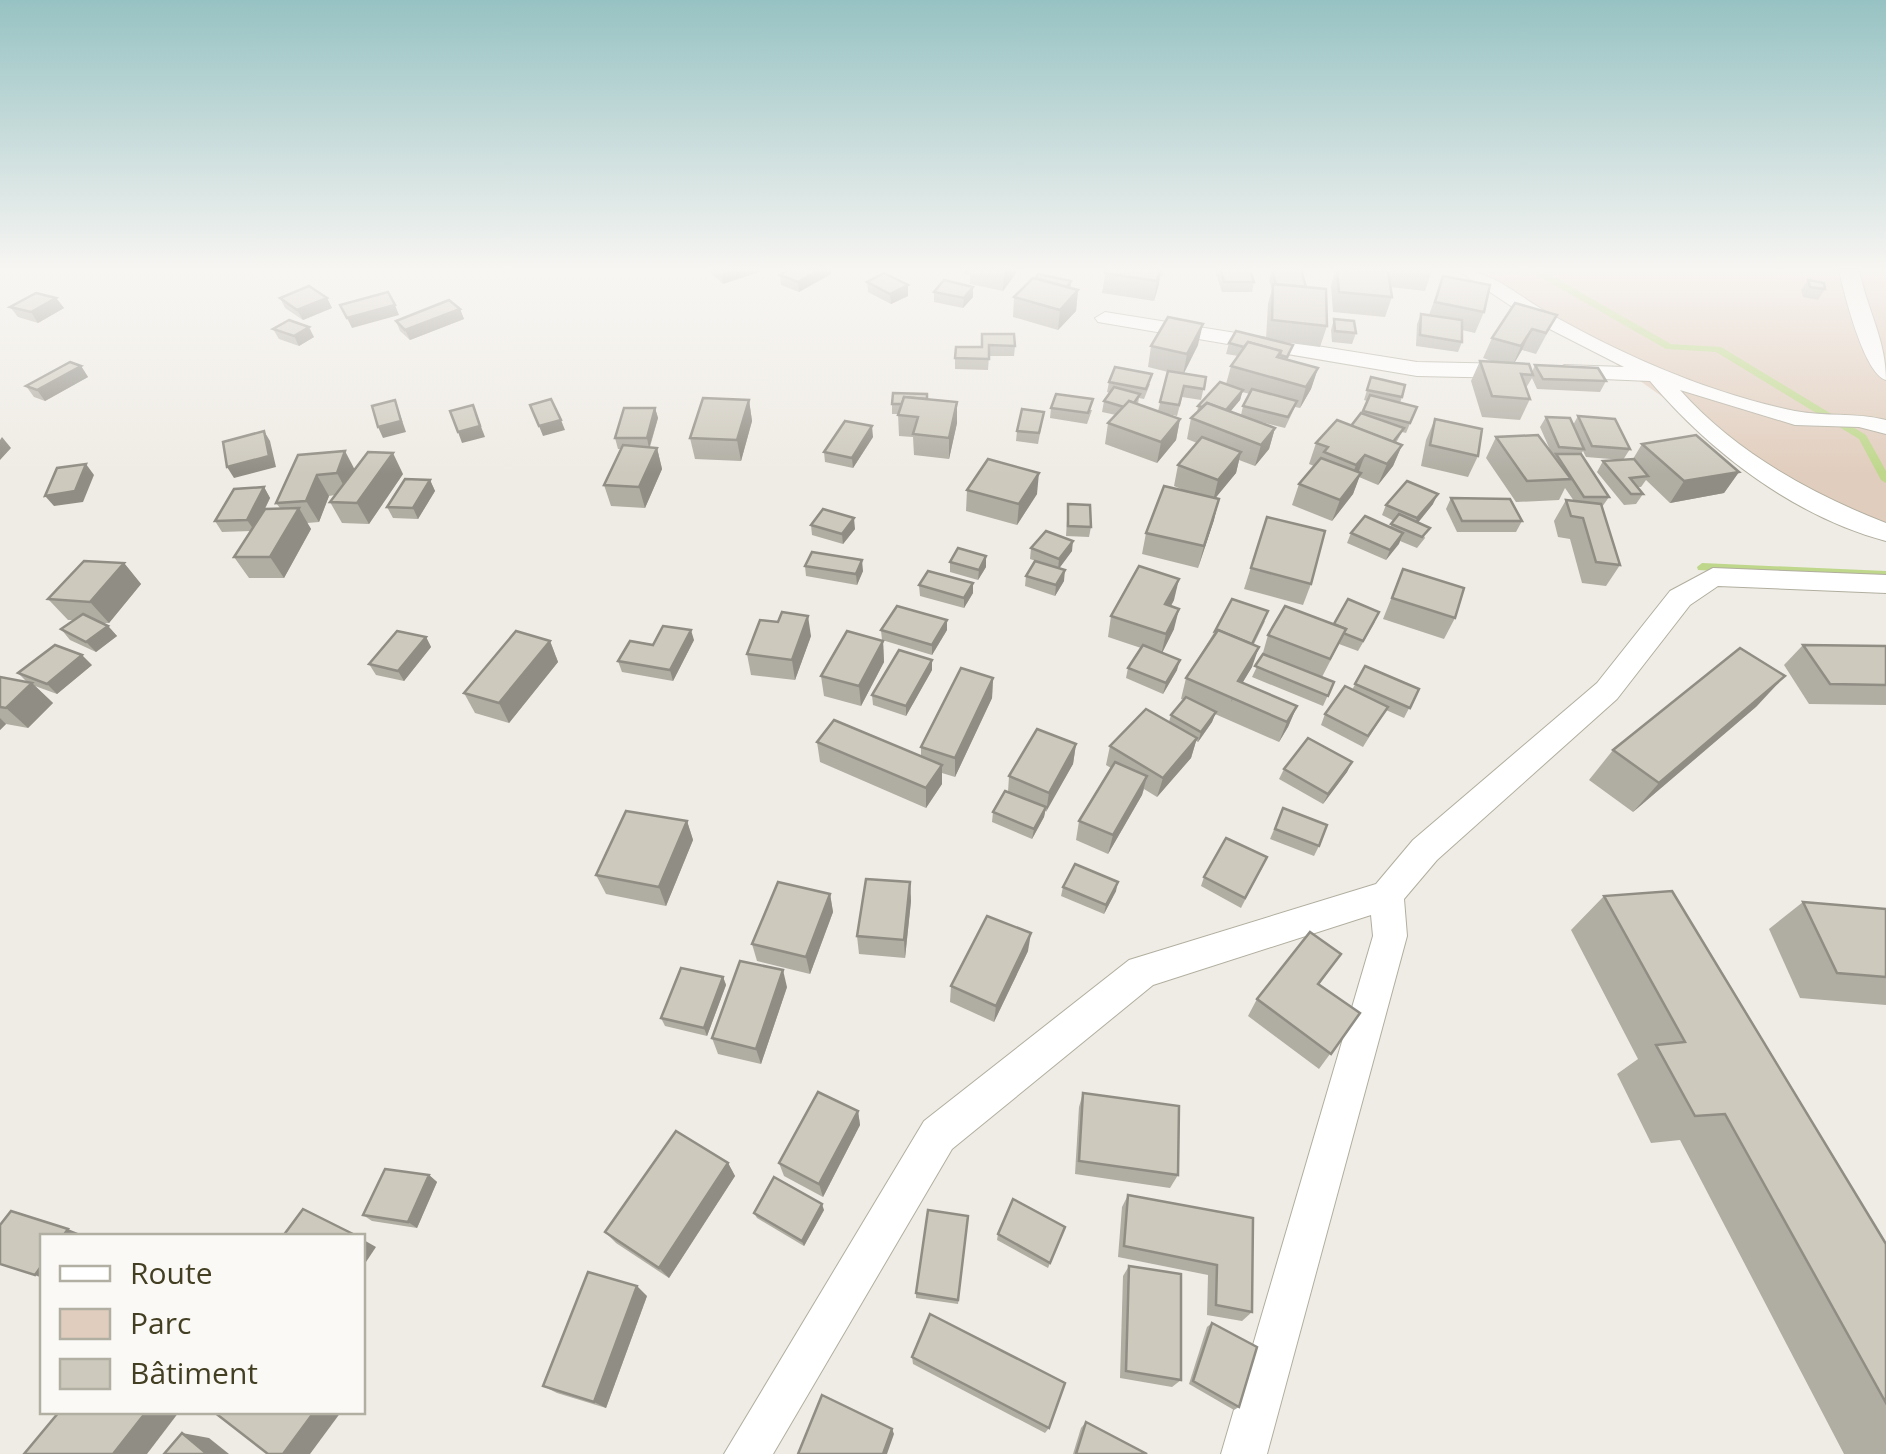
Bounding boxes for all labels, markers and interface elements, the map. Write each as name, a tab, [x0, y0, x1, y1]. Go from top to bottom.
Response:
legend	[40, 1234, 365, 1414]
text: Route	[130, 1252, 213, 1293]
text: Parc	[130, 1302, 191, 1343]
text: Bâtiment	[130, 1352, 258, 1393]

